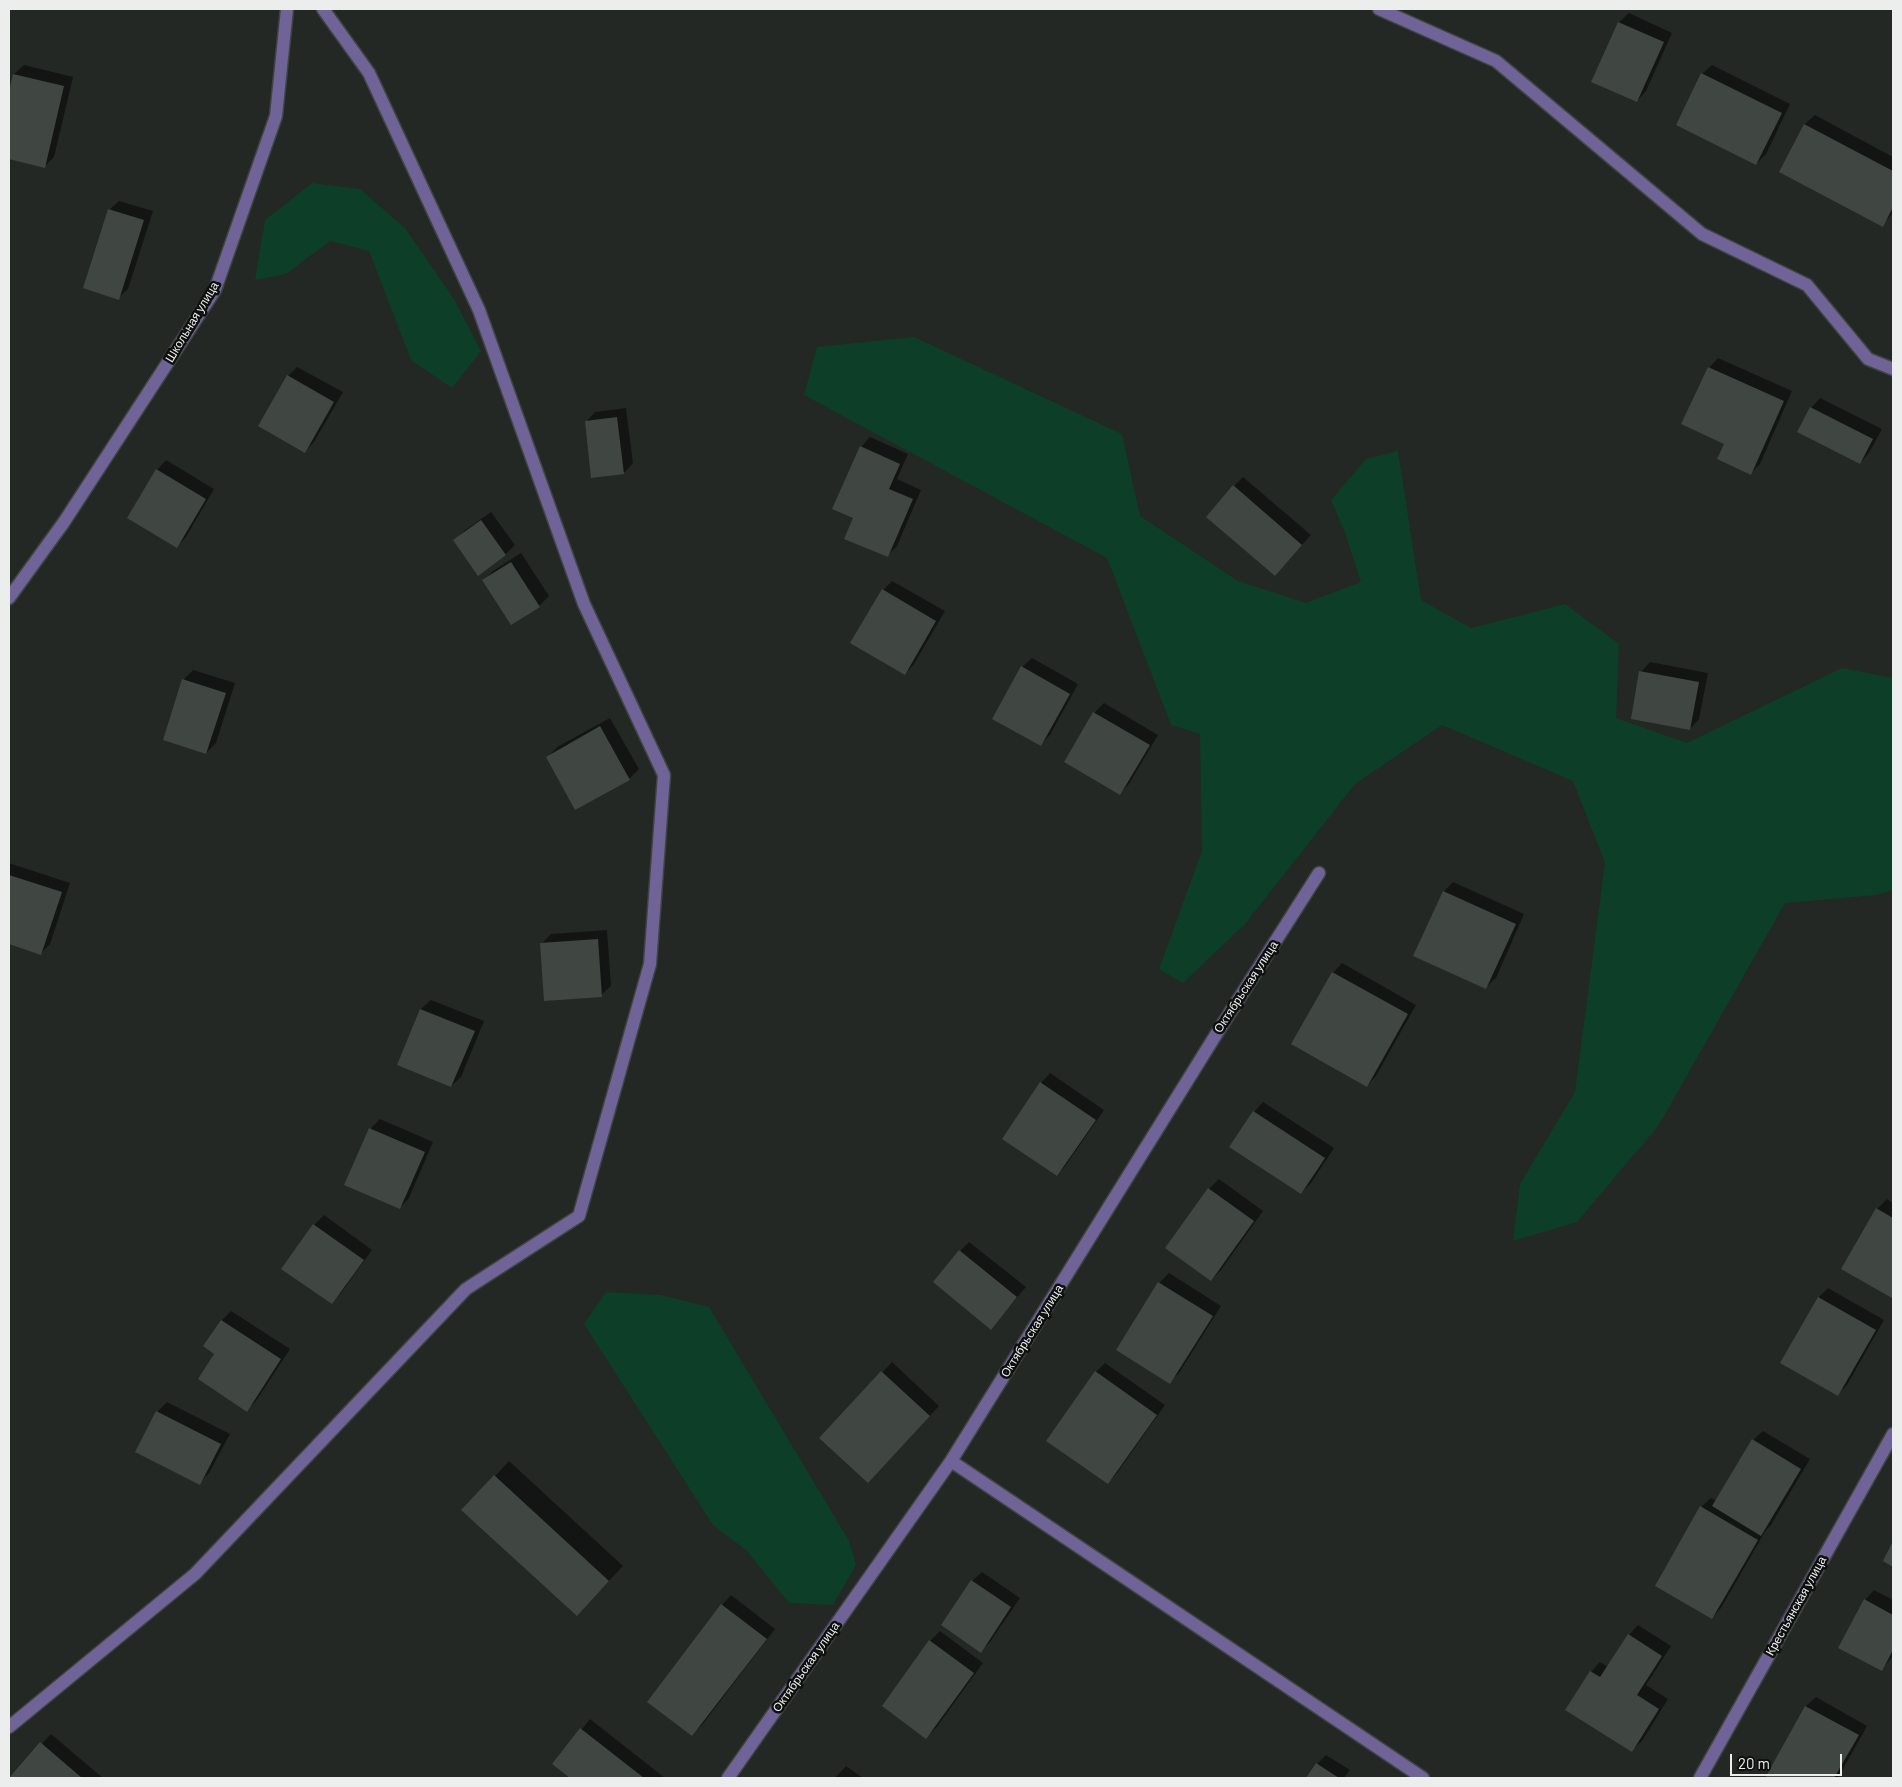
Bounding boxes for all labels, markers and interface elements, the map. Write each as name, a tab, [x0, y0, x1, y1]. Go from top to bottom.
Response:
street label: Школьная улица	[162, 279, 222, 365]
street label: Октябрьская улица	[1211, 938, 1281, 1036]
street label: Октябрьская улица	[998, 1282, 1066, 1380]
street label: Крестьянская улица	[1763, 1554, 1829, 1658]
street label: Октябрьская улица	[770, 1619, 842, 1715]
scale bar	[1732, 1744, 1844, 1776]
text: 20 m	[1738, 1754, 1770, 1772]

